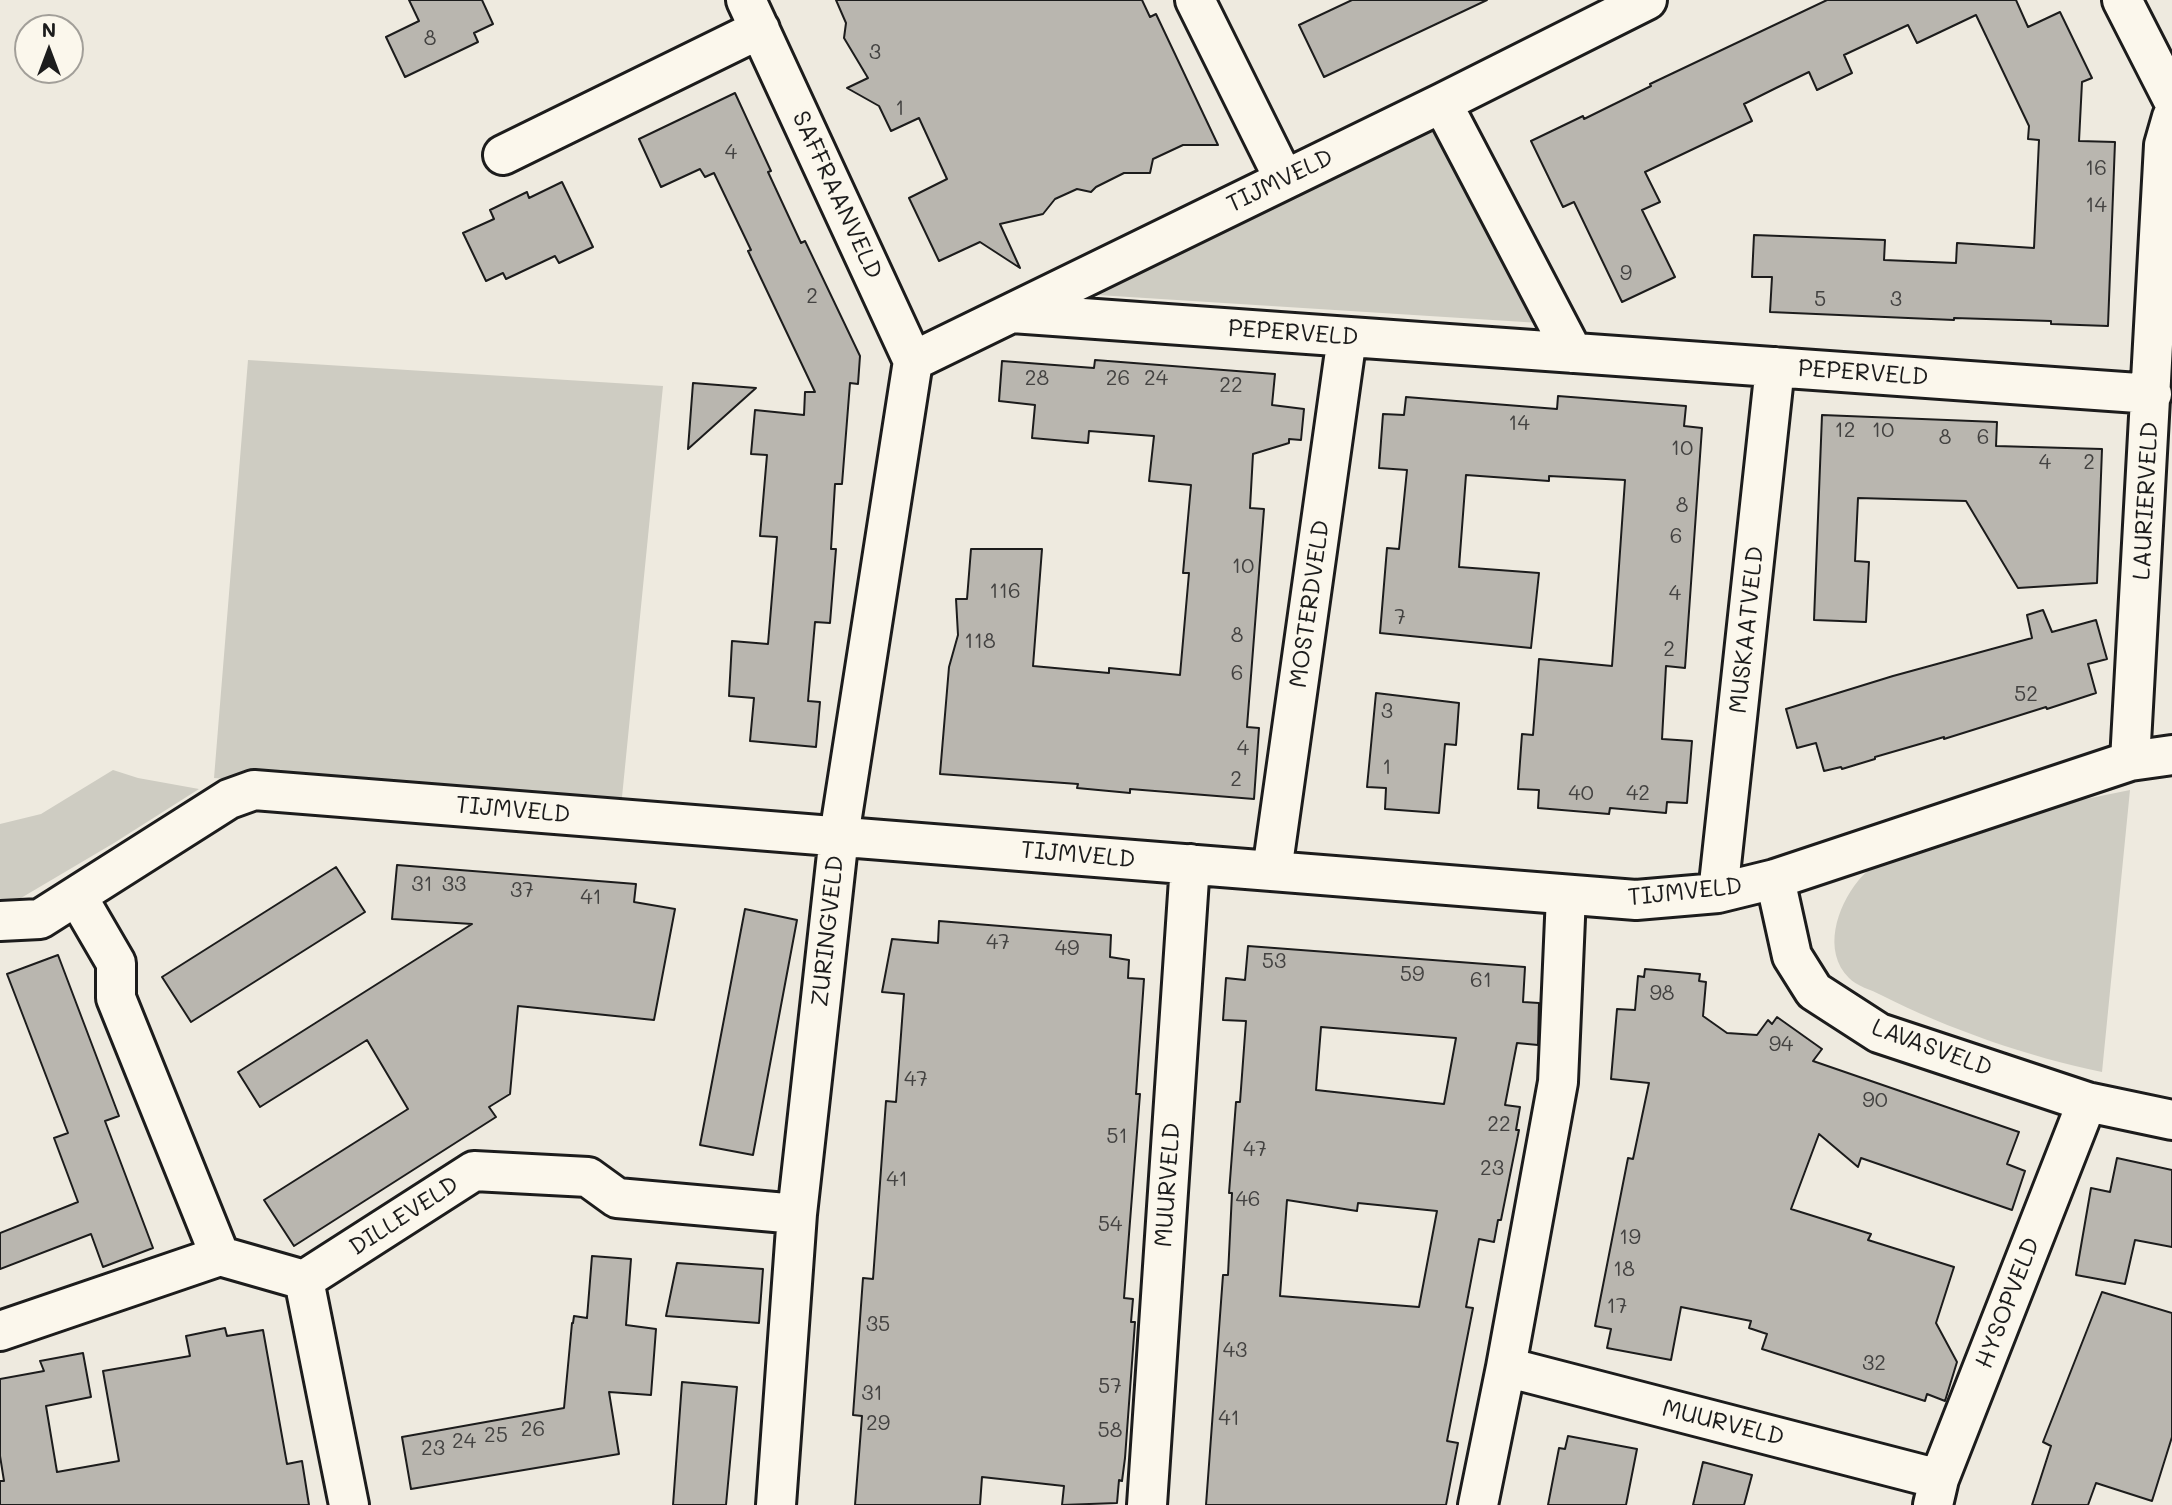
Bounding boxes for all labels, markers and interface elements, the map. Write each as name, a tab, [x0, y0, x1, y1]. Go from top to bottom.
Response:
north arrow	[14, 14, 84, 84]
text: N	[42, 17, 56, 42]
house number: 8	[424, 26, 436, 52]
house number: 3	[869, 40, 881, 66]
house number: 1	[895, 96, 905, 122]
street label: SAFFRAANVELD	[786, 107, 888, 283]
house number: 4	[725, 140, 737, 166]
street label: TIJMVELD	[1222, 143, 1338, 219]
house number: 16	[2085, 156, 2107, 182]
house number: 14	[2085, 193, 2107, 219]
house number: 9	[1620, 261, 1632, 287]
house number: 2	[806, 284, 818, 310]
house number: 5	[1814, 287, 1826, 313]
house number: 3	[1890, 287, 1902, 313]
street label: PEPERVELD	[1227, 314, 1359, 352]
street label: PEPERVELD	[1797, 354, 1929, 392]
house number: 28	[1025, 366, 1049, 392]
house number: 26	[1106, 366, 1130, 392]
house number: 24	[1144, 366, 1168, 392]
house number: 22	[1219, 373, 1243, 399]
house number: 14	[1508, 411, 1530, 437]
house number: 12	[1834, 418, 1856, 444]
house number: 10	[1872, 418, 1894, 444]
street label: LAURIERVELD	[2127, 421, 2165, 581]
house number: 8	[1939, 425, 1951, 451]
house number: 6	[1977, 425, 1989, 451]
house number: 10	[1671, 436, 1693, 462]
house number: 4	[2039, 450, 2051, 476]
house number: 2	[2083, 450, 2095, 476]
house number: 8	[1676, 493, 1688, 519]
street label: MOSTERDVELD	[1284, 518, 1336, 690]
house number: 6	[1670, 524, 1682, 550]
street label: MUSKAATVELD	[1724, 545, 1770, 715]
house number: 10	[1232, 554, 1254, 580]
house number: 116	[989, 579, 1021, 605]
house number: 4	[1669, 581, 1681, 607]
house number: 7	[1394, 605, 1406, 631]
house number: 8	[1231, 623, 1243, 649]
house number: 118	[964, 629, 996, 655]
house number: 2	[1663, 637, 1675, 663]
house number: 6	[1231, 661, 1243, 687]
house number: 52	[2014, 682, 2038, 708]
house number: 3	[1381, 699, 1393, 725]
house number: 4	[1237, 736, 1249, 762]
house number: 1	[1382, 755, 1392, 781]
house number: 2	[1230, 767, 1242, 793]
house number: 40	[1568, 781, 1594, 807]
house number: 42	[1626, 781, 1650, 807]
street label: TIJMVELD	[455, 791, 571, 829]
street label: TIJMVELD	[1020, 836, 1136, 874]
street label: ZURINGVELD	[806, 854, 850, 1008]
house number: 31	[411, 872, 433, 898]
house number: 33	[442, 872, 466, 898]
street label: TIJMVELD	[1627, 872, 1743, 912]
house number: 37	[510, 878, 534, 904]
house number: 41	[580, 885, 602, 911]
house number: 47	[986, 930, 1010, 956]
house number: 49	[1055, 936, 1079, 962]
house number: 53	[1262, 949, 1286, 975]
house number: 59	[1400, 962, 1424, 988]
house number: 61	[1470, 968, 1492, 994]
house number: 98	[1649, 981, 1675, 1007]
street label: LAVASVELD	[1868, 1013, 1996, 1083]
house number: 94	[1769, 1032, 1793, 1058]
house number: 47	[904, 1067, 928, 1093]
house number: 90	[1862, 1088, 1888, 1114]
house number: 22	[1487, 1112, 1511, 1138]
street label: MUURVELD	[1149, 1122, 1187, 1248]
house number: 51	[1106, 1124, 1128, 1150]
house number: 47	[1243, 1137, 1267, 1163]
house number: 23	[1480, 1156, 1504, 1182]
house number: 41	[886, 1167, 908, 1193]
street label: DILLEVELD	[344, 1170, 464, 1262]
house number: 46	[1235, 1187, 1261, 1213]
house number: 54	[1098, 1212, 1122, 1238]
house number: 19	[1619, 1225, 1641, 1251]
street label: HYSOPVELD	[1970, 1234, 2046, 1372]
house number: 18	[1613, 1257, 1635, 1283]
house number: 17	[1606, 1294, 1628, 1320]
house number: 35	[866, 1312, 890, 1338]
house number: 43	[1223, 1338, 1247, 1364]
house number: 32	[1862, 1351, 1886, 1377]
house number: 57	[1098, 1374, 1122, 1400]
house number: 31	[861, 1381, 883, 1407]
street label: MUURVELD	[1659, 1394, 1787, 1452]
house number: 41	[1218, 1406, 1240, 1432]
house number: 29	[866, 1411, 890, 1437]
house number: 26	[521, 1417, 545, 1443]
house number: 58	[1098, 1418, 1122, 1444]
house number: 25	[484, 1423, 508, 1449]
house number: 24	[452, 1429, 476, 1455]
house number: 23	[421, 1436, 445, 1462]

